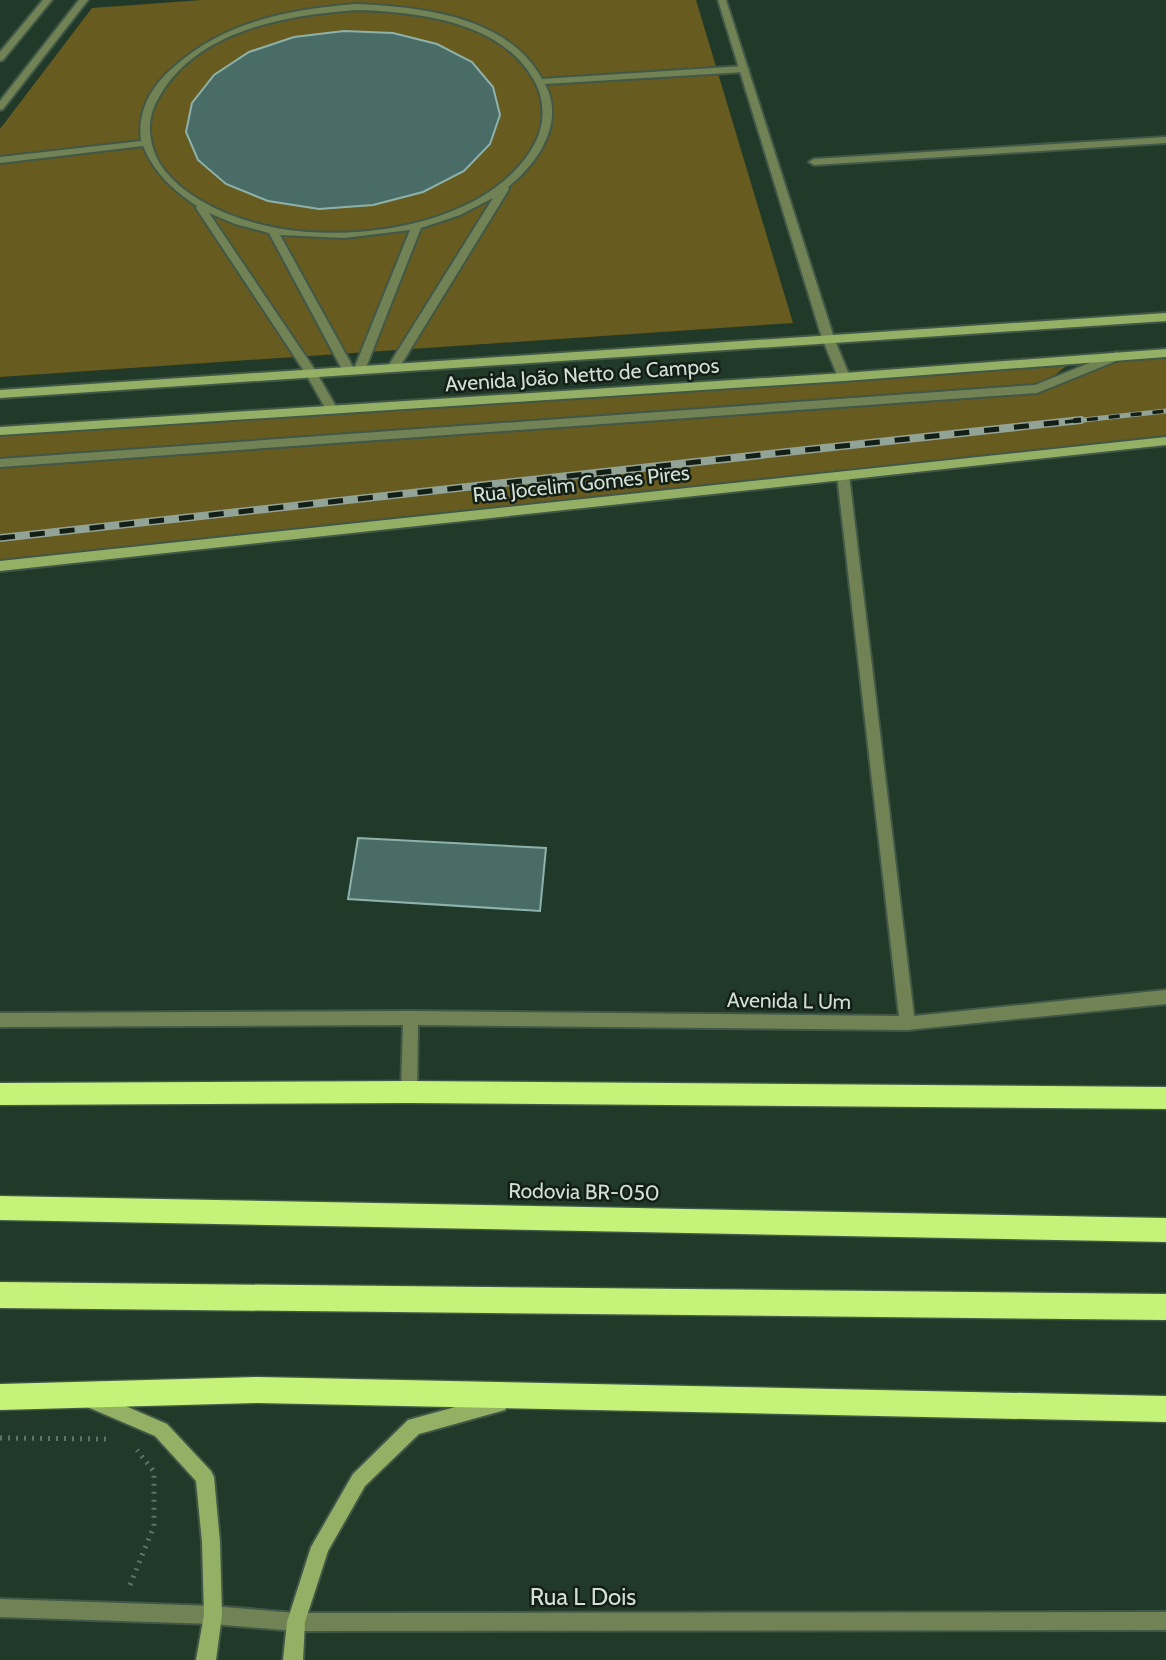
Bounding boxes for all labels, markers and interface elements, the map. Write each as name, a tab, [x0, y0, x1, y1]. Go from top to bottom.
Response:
street label: Avenida João Netto de Campos	[444, 352, 720, 397]
street label: Rua Jocelim Gomes Pires	[471, 460, 691, 507]
street label: Avenida L Um	[727, 987, 851, 1014]
street label: Rodovia BR-050	[508, 1178, 660, 1205]
street label: Rua L Dois	[530, 1582, 636, 1611]

